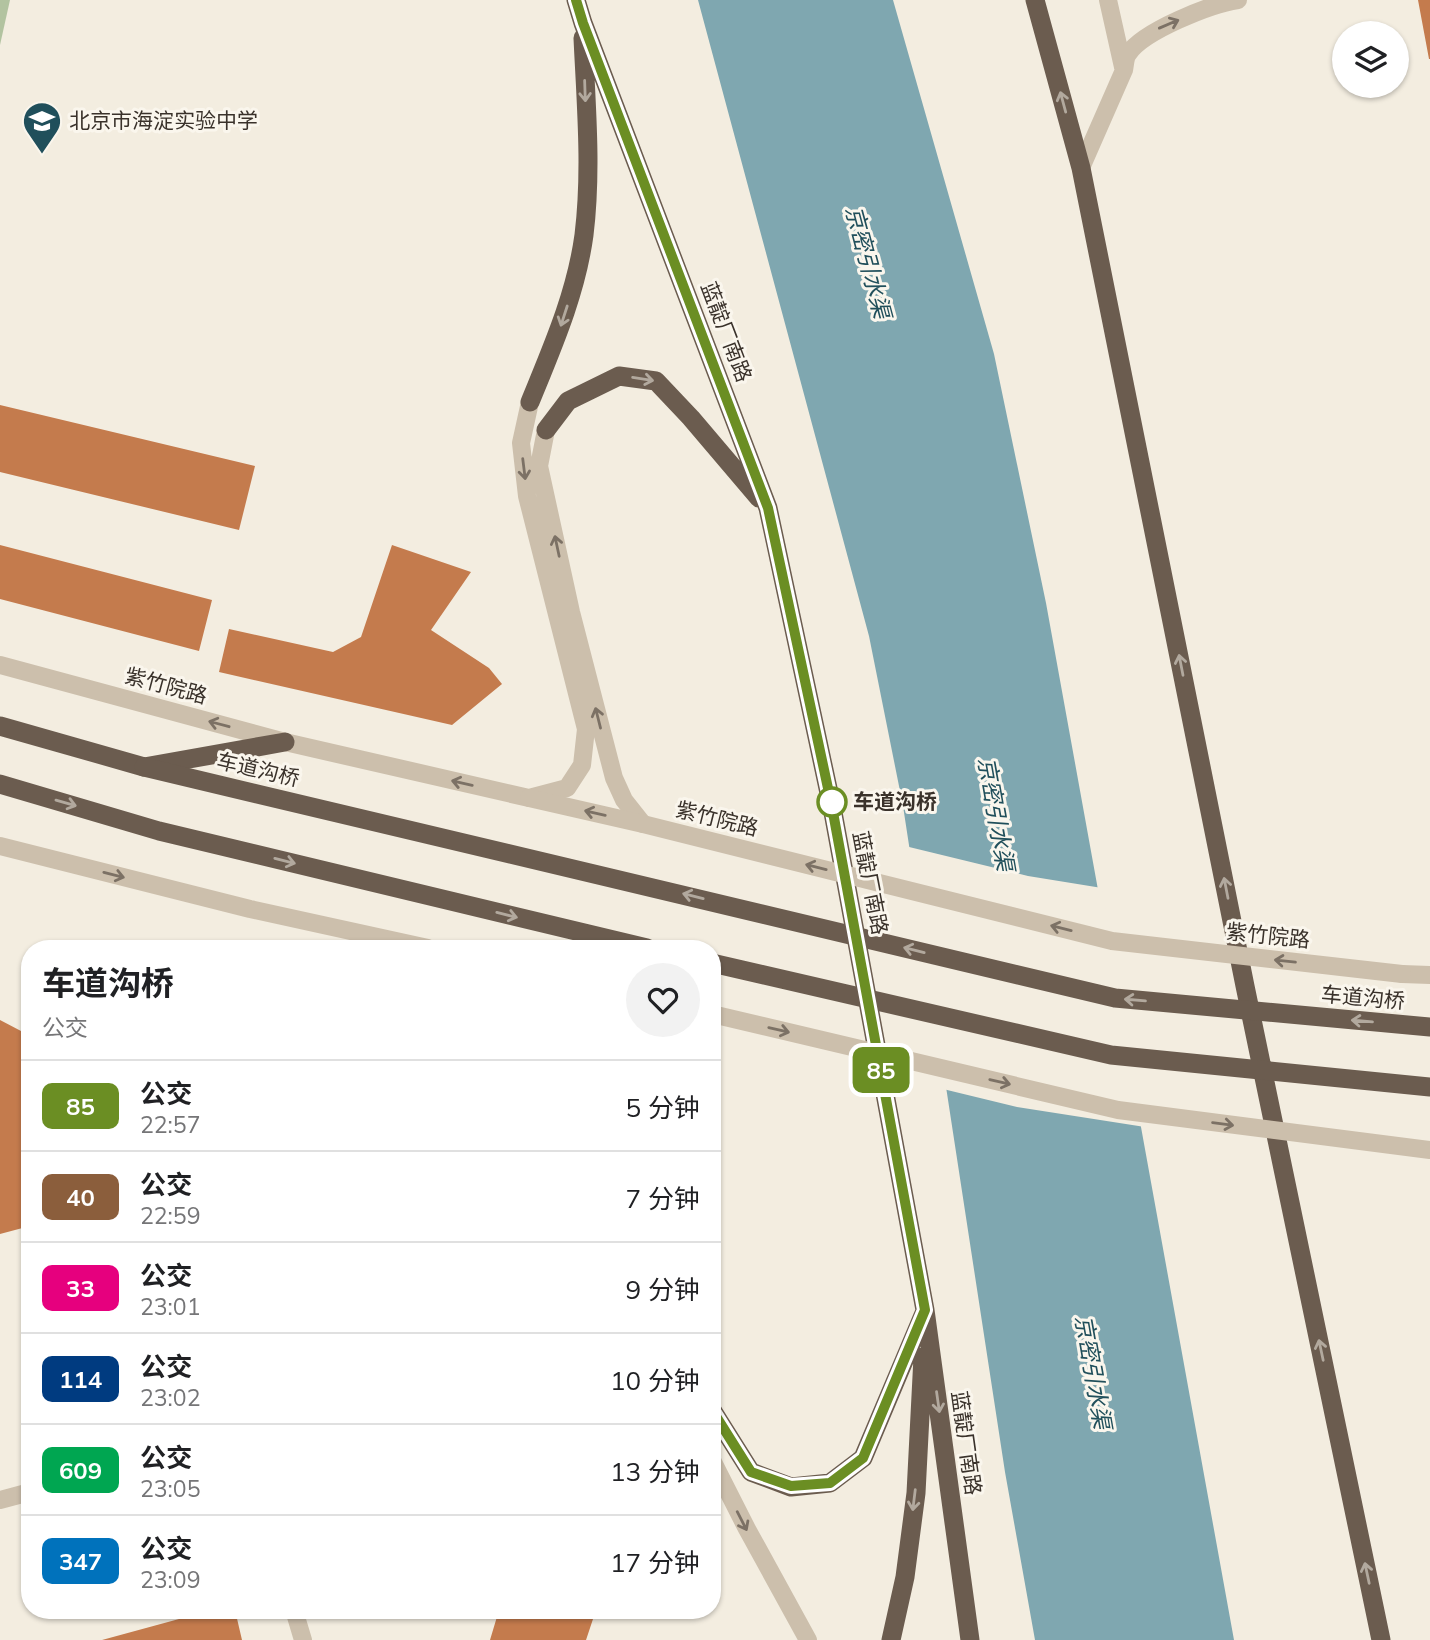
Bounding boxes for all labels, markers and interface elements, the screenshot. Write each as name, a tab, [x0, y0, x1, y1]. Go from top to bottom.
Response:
one-way arrow	[1158, 17, 1179, 30]
map controls	[1332, 21, 1409, 98]
button: layers	[1332, 21, 1409, 98]
one-way arrow	[579, 79, 592, 102]
one-way arrow	[1056, 92, 1069, 114]
school or university icon: 北京市海淀实验中学	[21, 100, 63, 155]
place label: 北京市海淀实验中学	[69, 107, 258, 133]
water label: 京密引水渠	[840, 203, 898, 324]
street label: 蓝靛厂南路	[696, 278, 758, 385]
one-way arrow	[557, 305, 570, 327]
one-way arrow	[631, 373, 654, 386]
one-way arrow	[517, 458, 530, 480]
one-way arrow	[549, 535, 563, 558]
one-way arrow	[1173, 654, 1187, 677]
street label: 紫竹院路	[122, 662, 210, 708]
one-way arrow	[591, 707, 604, 730]
one-way arrow	[208, 717, 231, 730]
street label: 车道沟桥	[214, 747, 302, 791]
water label: 京密引水渠	[972, 755, 1021, 876]
one-way arrow	[451, 776, 474, 789]
marker: 车道沟桥	[817, 787, 847, 817]
place label: 车道沟桥	[853, 788, 937, 814]
street label: 紫竹院路	[673, 795, 761, 841]
one-way arrow	[54, 798, 76, 811]
one-way arrow	[584, 806, 607, 820]
street label: 蓝靛厂南路	[848, 829, 894, 937]
one-way arrow	[274, 855, 296, 868]
one-way arrow	[805, 860, 828, 873]
one-way arrow	[102, 869, 125, 882]
one-way arrow	[1218, 877, 1232, 900]
one-way arrow	[682, 889, 705, 902]
one-way arrow	[495, 909, 517, 922]
street label: 紫竹院路	[1225, 918, 1311, 952]
one-way arrow	[1050, 921, 1073, 934]
one-way arrow	[903, 943, 926, 956]
one-way arrow	[1275, 954, 1297, 967]
text: 车道沟桥	[42, 962, 174, 1003]
button: heart	[626, 963, 700, 1037]
street label: 车道沟桥	[1320, 980, 1406, 1014]
one-way arrow	[1125, 993, 1147, 1006]
text: 公交	[42, 1013, 88, 1042]
one-way arrow	[1351, 1014, 1374, 1027]
one-way arrow	[767, 1024, 790, 1037]
line badge: 85	[850, 1047, 912, 1093]
text: 85	[867, 1055, 895, 1085]
one-way arrow	[988, 1076, 1011, 1090]
text: 公交	[140, 1077, 192, 1110]
text: 85	[66, 1091, 95, 1121]
text: 5 分钟	[626, 1091, 700, 1124]
text: 22:57	[140, 1110, 200, 1139]
one-way arrow	[1212, 1117, 1234, 1130]
text: 公交	[140, 1168, 192, 1201]
text: 40	[66, 1182, 95, 1212]
text: 7 分钟	[626, 1182, 700, 1215]
text: 22:59	[140, 1201, 200, 1230]
text: 公交	[140, 1259, 192, 1292]
text: 33	[66, 1273, 95, 1303]
text: 9 分钟	[626, 1273, 700, 1306]
text: 23:01	[140, 1292, 200, 1321]
water label: 京密引水渠	[1069, 1313, 1118, 1434]
one-way arrow	[1313, 1339, 1327, 1362]
text: 公交	[140, 1350, 192, 1383]
text: 114	[59, 1364, 102, 1394]
text: 10 分钟	[610, 1364, 700, 1397]
text: 23:02	[140, 1383, 200, 1412]
street label: 蓝靛厂南路	[947, 1389, 987, 1497]
one-way arrow	[931, 1390, 944, 1413]
text: 公交	[140, 1441, 192, 1474]
text: 609	[59, 1455, 102, 1485]
text: 13 分钟	[610, 1455, 700, 1488]
text: 23:05	[140, 1474, 200, 1503]
one-way arrow	[908, 1489, 921, 1511]
one-way arrow	[736, 1510, 750, 1531]
text: 公交	[140, 1532, 192, 1565]
text: 347	[59, 1546, 102, 1576]
text: 17 分钟	[610, 1546, 700, 1579]
one-way arrow	[1360, 1562, 1374, 1585]
text: 23:09	[140, 1565, 200, 1594]

